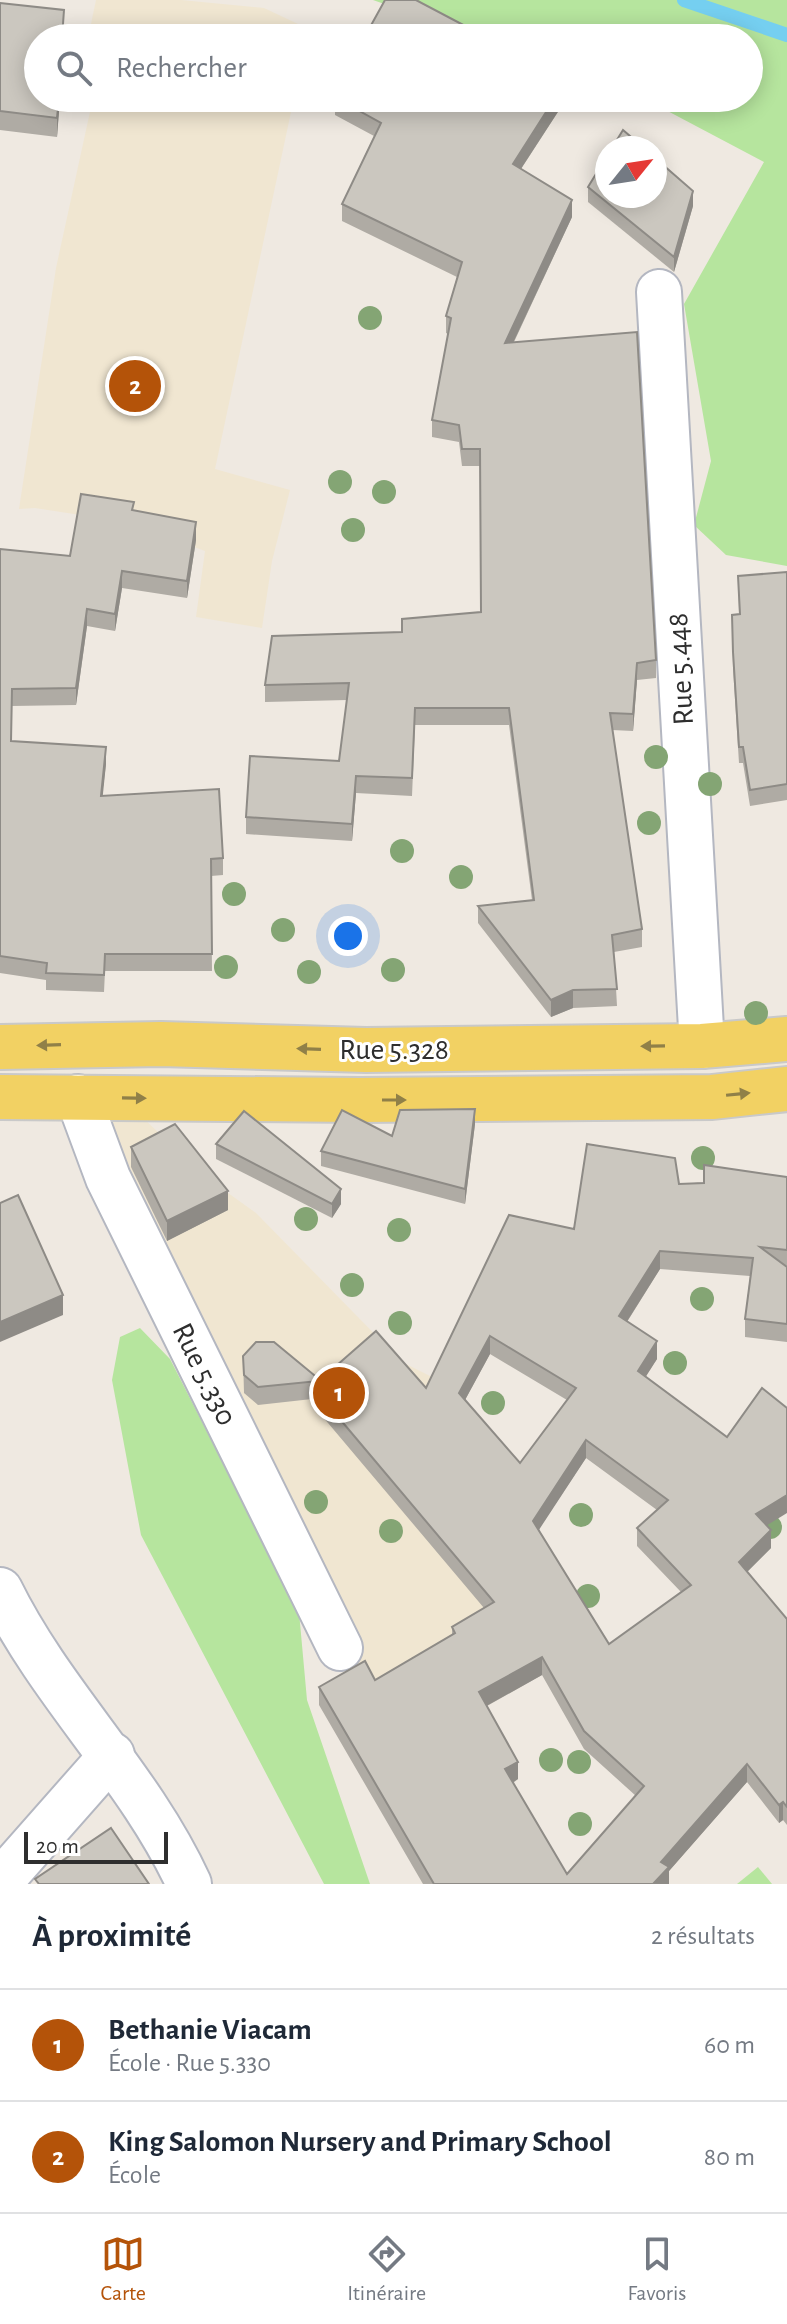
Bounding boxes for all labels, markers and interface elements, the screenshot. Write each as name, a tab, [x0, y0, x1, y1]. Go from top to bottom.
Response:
search box	[24, 24, 763, 112]
icon: search	[52, 46, 96, 90]
text: Rechercher	[116, 53, 247, 83]
north arrow	[595, 136, 667, 208]
pin: 2	[109, 356, 161, 416]
street label: Rue 5.448	[663, 612, 699, 726]
your location	[328, 916, 368, 956]
street label: Rue 5.328	[339, 1035, 449, 1065]
one-way arrow	[36, 1039, 61, 1052]
one-way arrow	[640, 1040, 665, 1053]
one-way arrow	[296, 1042, 321, 1055]
one-way arrow	[726, 1088, 751, 1101]
one-way arrow	[122, 1092, 147, 1104]
one-way arrow	[382, 1093, 407, 1106]
street label: Rue 5.330	[166, 1318, 242, 1430]
pin: 1	[313, 1363, 365, 1423]
scale bar	[24, 1828, 168, 1864]
text: 20 m	[36, 1835, 79, 1857]
text: À proximité	[32, 1919, 191, 1953]
text: 2 résultats	[651, 1923, 755, 1949]
text: Bethanie Viacam	[108, 2015, 312, 2045]
text: 1	[53, 2032, 63, 2058]
text: 60 m	[704, 2032, 755, 2058]
text: École · Rue 5.330	[108, 2050, 271, 2076]
text: King Salomon Nursery and Primary School	[108, 2127, 612, 2157]
text: 2	[52, 2144, 64, 2170]
text: 80 m	[704, 2144, 755, 2170]
text: École	[108, 2162, 161, 2188]
tab: Carte	[101, 2232, 146, 2306]
tab: Itinéraire	[347, 2232, 426, 2306]
tab: Favoris	[627, 2232, 686, 2306]

